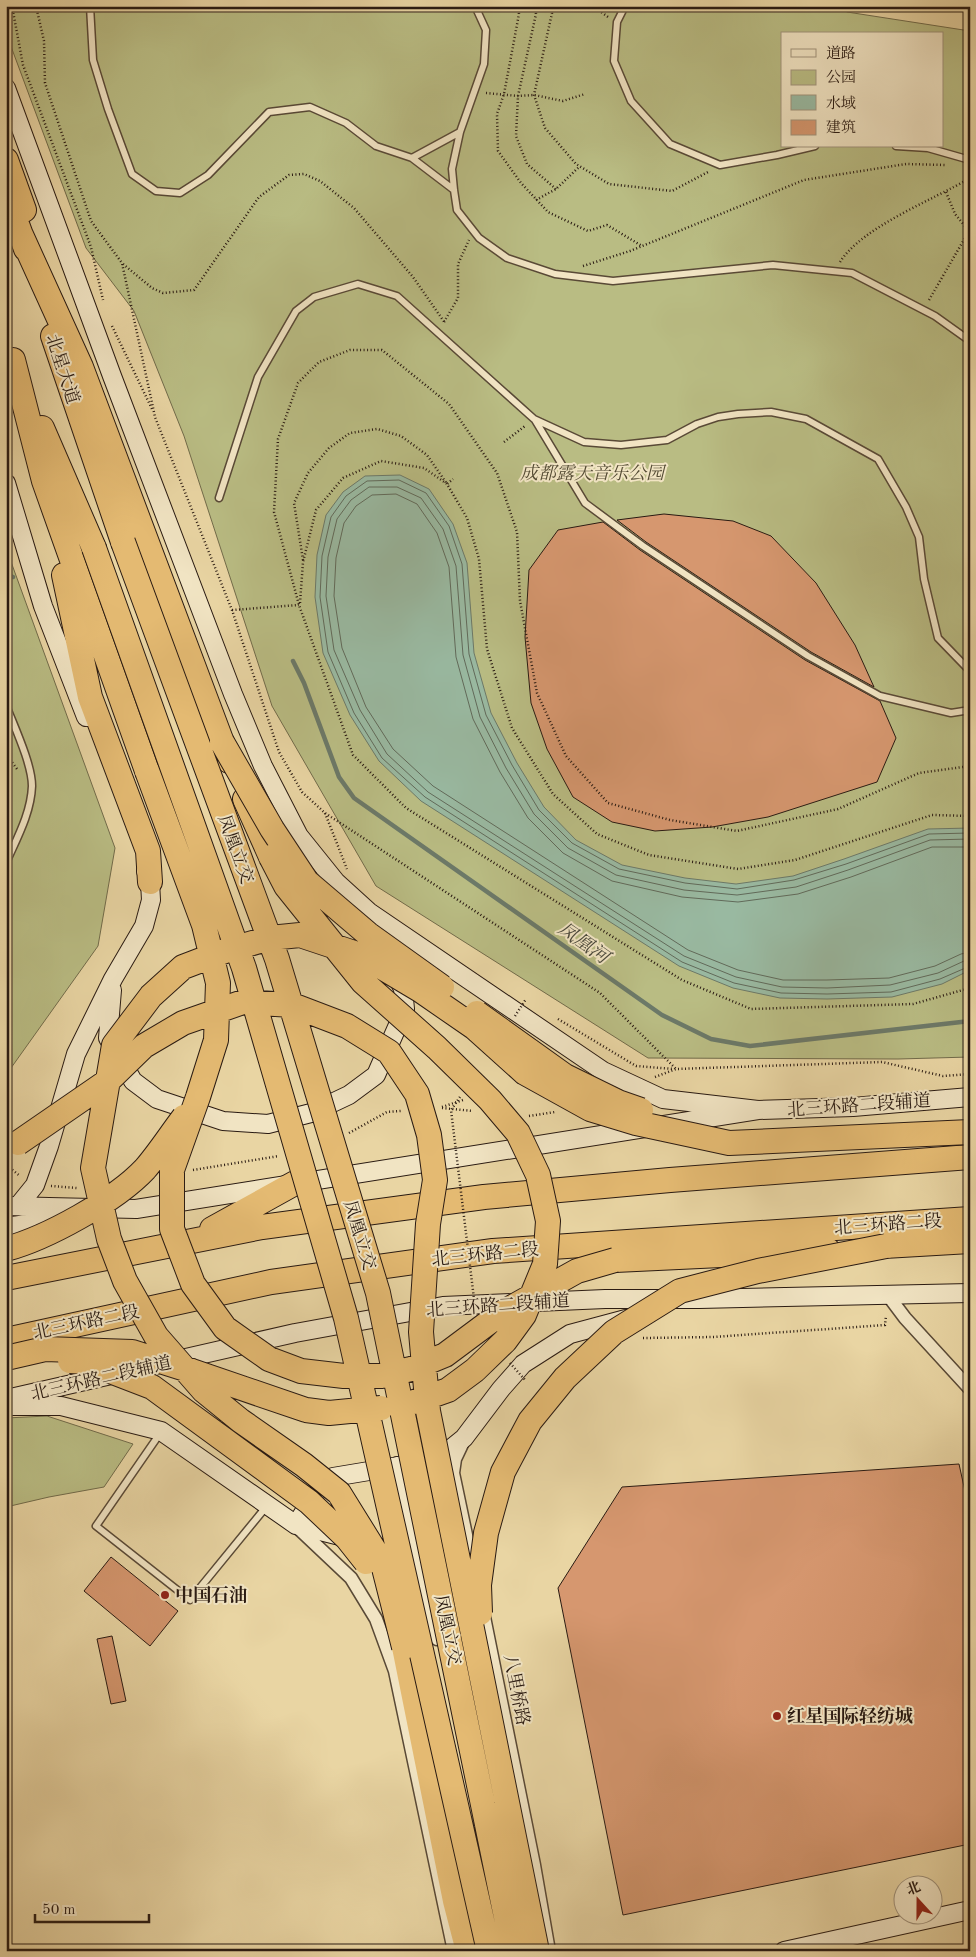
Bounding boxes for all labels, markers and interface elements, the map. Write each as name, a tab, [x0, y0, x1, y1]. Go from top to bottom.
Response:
legend	[781, 32, 944, 148]
text: 道路	[826, 45, 856, 62]
text: 公园	[826, 69, 856, 86]
text: 水域	[826, 95, 856, 112]
text: 建筑	[826, 119, 856, 136]
street label: 北星大道	[42, 332, 84, 406]
park label: 成都露天音乐公园	[520, 463, 667, 483]
street label: 凤凰立交	[214, 812, 258, 886]
water label: 凤凰河	[554, 918, 615, 970]
street label: 北三环路二段辅道	[786, 1090, 932, 1120]
street label: 凤凰立交	[340, 1198, 380, 1272]
street label: 北三环路二段	[833, 1210, 943, 1238]
street label: 北三环路二段	[430, 1238, 540, 1270]
street label: 北三环路二段辅道	[425, 1290, 571, 1320]
street label: 北三环路二段	[31, 1301, 141, 1343]
street label: 北三环路二段辅道	[29, 1352, 173, 1404]
place label: 中国石油	[175, 1585, 247, 1605]
marker: 中国石油	[159, 1589, 171, 1601]
street label: 凤凰立交	[431, 1593, 465, 1667]
street label: 八里桥路	[500, 1653, 534, 1727]
place label: 红星国际轻纺城	[787, 1706, 913, 1726]
marker: 红星国际轻纺城	[771, 1710, 783, 1722]
north arrow	[894, 1874, 944, 1924]
text: 北	[904, 1879, 923, 1898]
scale bar	[35, 1892, 149, 1924]
text: 50 m	[42, 1903, 76, 1918]

